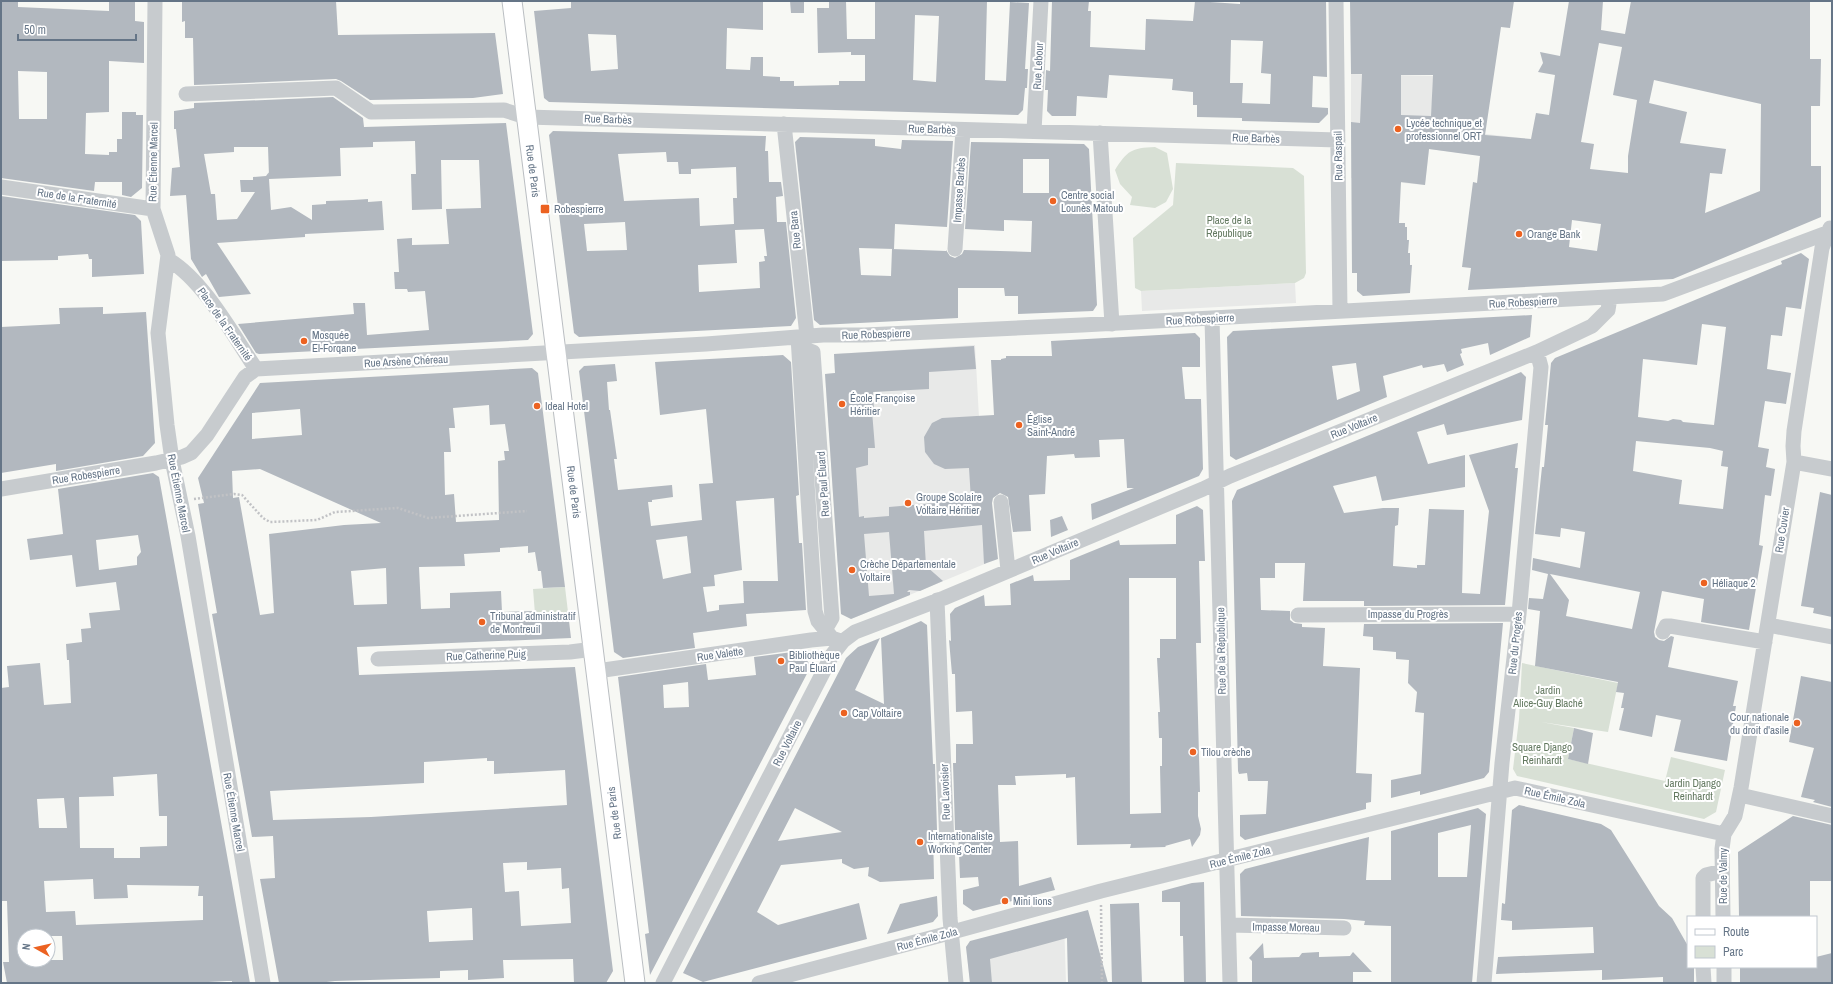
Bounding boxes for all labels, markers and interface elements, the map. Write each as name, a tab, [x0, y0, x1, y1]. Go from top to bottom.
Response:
scale bar	[18, 16, 136, 42]
text: 50 m	[24, 22, 46, 38]
street label: Rue Lebour	[1030, 42, 1046, 90]
street label: Rue Barbès	[584, 111, 633, 127]
place label: Lycée technique et professionnel ORT	[1406, 116, 1482, 143]
street label: Rue Barbès	[908, 121, 957, 137]
street label: Rue Étienne Marcel	[145, 122, 161, 202]
marker: Lycée technique et professionnel ORT	[1393, 124, 1403, 134]
street label: Rue Barbès	[1232, 130, 1281, 146]
street label: Rue Raspail	[1331, 131, 1345, 181]
street label: Rue de Paris	[523, 144, 543, 198]
street label: Impasse Barbès	[950, 157, 968, 223]
street label: Rue de la Fraternité	[36, 185, 118, 211]
place label: Centre social Lounès Matoub	[1061, 188, 1123, 215]
marker: Centre social Lounès Matoub	[1048, 196, 1058, 206]
place label: Robespierre	[554, 202, 604, 216]
marker: Robespierre	[539, 203, 551, 215]
street label: Rue Bara	[786, 210, 804, 250]
park label: Place de la République	[1206, 213, 1252, 240]
place label: Orange Bank	[1527, 227, 1581, 241]
marker: Orange Bank	[1514, 229, 1524, 239]
street label: Place de la Fraternité	[195, 285, 255, 363]
street label: Rue Robespierre	[1488, 293, 1558, 311]
street label: Rue Robespierre	[1165, 310, 1235, 328]
street label: Rue Robespierre	[841, 326, 911, 342]
place label: Mosquée El-Forqane	[312, 328, 356, 355]
marker: Mosquée El-Forqane	[299, 336, 309, 346]
street label: Rue Arsène Chéreau	[364, 352, 448, 370]
place label: École Françoise Héritier	[850, 391, 915, 418]
place label: Ideal Hotel	[545, 399, 588, 413]
marker: École Françoise Héritier	[837, 399, 847, 409]
marker: Ideal Hotel	[532, 401, 542, 411]
street label: Rue Voltaire	[1328, 410, 1380, 442]
place label: Église Saint-André	[1027, 412, 1075, 439]
marker: Église Saint-André	[1014, 420, 1024, 430]
street label: Rue Paul Éluard	[814, 451, 832, 517]
street label: Rue Étienne Marcel	[165, 453, 193, 533]
street label: Rue Robespierre	[51, 463, 121, 487]
street label: Rue de Paris	[564, 465, 584, 519]
place label: Groupe Scolaire Voltaire Héritier	[916, 490, 982, 517]
marker: Groupe Scolaire Voltaire Héritier	[903, 498, 913, 508]
street label: Rue Cuvier	[1772, 506, 1792, 554]
street label: Rue Voltaire	[1029, 535, 1081, 567]
place label: Crèche Départementale Voltaire	[860, 557, 956, 584]
marker: Crèche Départementale Voltaire	[847, 565, 857, 575]
place label: Héliaque 2	[1712, 576, 1756, 590]
marker: Héliaque 2	[1699, 578, 1709, 588]
street label: Rue de la République	[1213, 607, 1229, 695]
street label: Impasse du Progrès	[1368, 607, 1449, 621]
place label: Tribunal administratif de Montreuil	[490, 609, 576, 636]
street label: Rue du Progrès	[1505, 610, 1525, 675]
marker: Tribunal administratif de Montreuil	[477, 617, 487, 627]
street label: Rue Valette	[696, 644, 744, 664]
street label: Rue Catherine Puig	[446, 647, 526, 663]
place label: Bibliothèque Paul Éluard	[789, 648, 840, 675]
marker: Bibliothèque Paul Éluard	[776, 656, 786, 666]
park label: Jardin Alice-Guy Blaché	[1512, 683, 1583, 710]
place label: Cap Voltaire	[852, 706, 902, 720]
marker: Cap Voltaire	[839, 708, 849, 718]
place label: Cour nationale du droit d'asile	[1730, 710, 1789, 737]
street label: Rue Voltaire	[769, 718, 805, 768]
marker: Cour nationale du droit d'asile	[1792, 718, 1802, 728]
park label: Square Django Reinhardt	[1512, 740, 1572, 767]
place label: Tilou crèche	[1201, 745, 1250, 759]
marker: Tilou crèche	[1188, 747, 1198, 757]
street label: Rue Lavoisier	[937, 764, 953, 820]
street label: Rue Étienne Marcel	[220, 772, 248, 852]
park label: Jardin Django Reinhardt	[1665, 776, 1721, 803]
street label: Rue Émile Zola	[1523, 783, 1587, 811]
street label: Rue de Paris	[604, 786, 624, 840]
place label: Internationaliste Working Center	[928, 829, 993, 856]
marker: Internationaliste Working Center	[915, 837, 925, 847]
street label: Rue Émile Zola	[1208, 843, 1272, 871]
street label: Rue de Valmy	[1716, 848, 1730, 904]
place label: Mini lions	[1013, 894, 1053, 908]
marker: Mini lions	[1000, 896, 1010, 906]
legend	[1687, 916, 1817, 968]
street label: Impasse Moreau	[1252, 919, 1320, 935]
street label: Rue Émile Zola	[895, 924, 959, 954]
text: Route	[1723, 924, 1749, 940]
north arrow	[16, 928, 56, 968]
text: N	[19, 942, 33, 951]
text: Parc	[1723, 944, 1743, 960]

